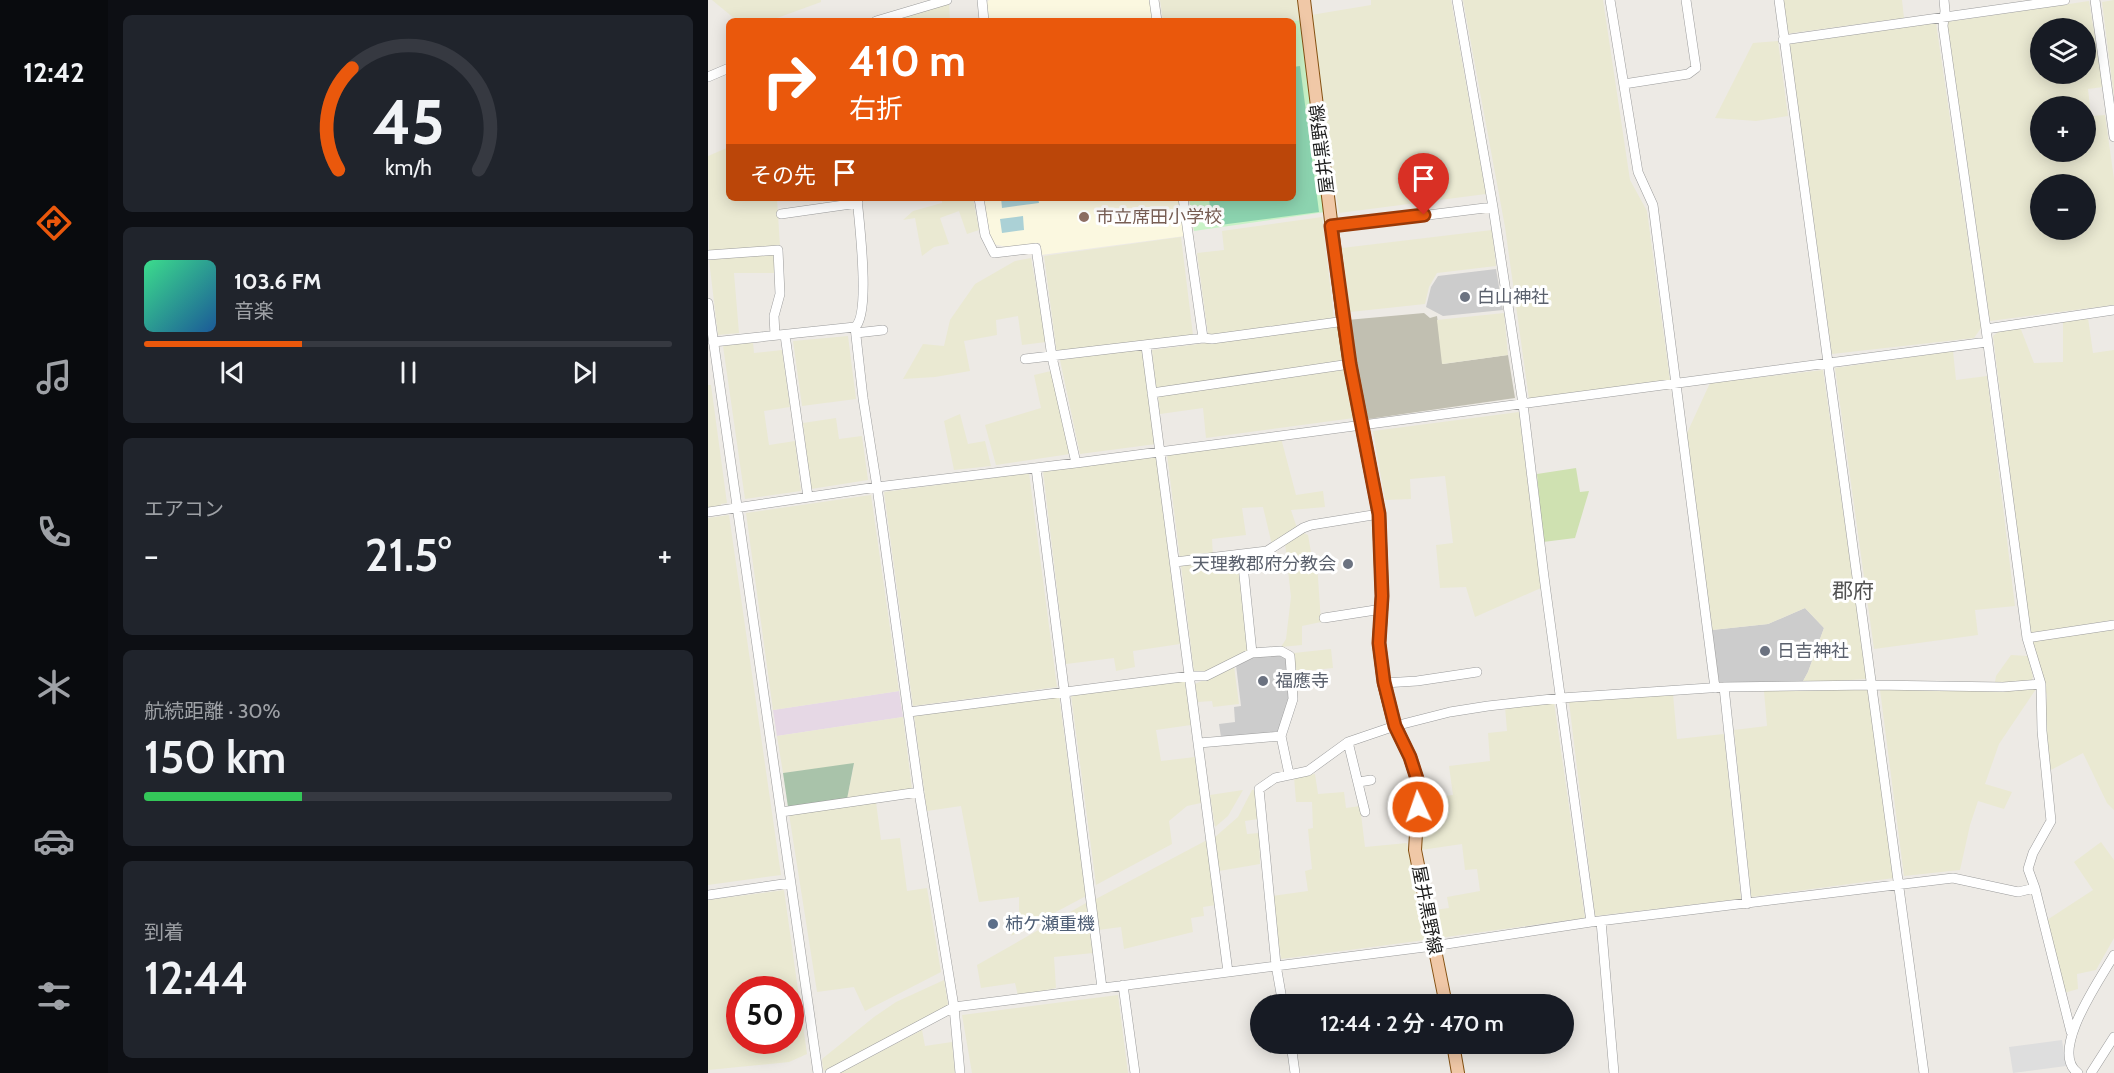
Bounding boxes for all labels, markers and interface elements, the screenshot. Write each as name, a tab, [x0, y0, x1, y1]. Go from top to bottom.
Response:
map controls	[2030, 18, 2096, 240]
button: layers	[2030, 18, 2096, 84]
text: 410 m	[849, 35, 966, 87]
icon: right	[750, 42, 828, 120]
text: 12:42	[23, 56, 85, 89]
text: 45	[372, 84, 444, 160]
text: 右折	[849, 92, 903, 125]
button: +	[2030, 96, 2096, 162]
street label: 屋井黒野線	[1306, 103, 1338, 195]
pin	[1398, 153, 1449, 215]
text: km/h	[385, 155, 431, 181]
icon: arrive	[828, 156, 861, 189]
text: その先	[750, 162, 816, 189]
icon: arrive	[1407, 162, 1440, 195]
button: −	[2030, 174, 2096, 240]
icon: directions	[33, 202, 75, 244]
place label: 市立席田小学校	[1096, 206, 1222, 228]
marker: 市立席田小学校	[1077, 210, 1091, 224]
text: 103.6 FM	[234, 268, 321, 295]
place label: 白山神社	[1477, 286, 1549, 308]
marker: 白山神社	[1458, 290, 1472, 304]
text: 音楽	[234, 299, 274, 323]
icon: music	[33, 356, 75, 398]
icon: previous	[216, 356, 249, 389]
icon: pause	[392, 356, 425, 389]
icon: next	[568, 356, 601, 389]
text: エアコン	[144, 497, 224, 521]
icon: phone	[33, 511, 75, 553]
text: 21.5°	[365, 528, 451, 582]
text: −	[144, 535, 159, 575]
text: +	[657, 535, 672, 575]
place label: 天理教郡府分教会	[1192, 553, 1336, 575]
marker: 天理教郡府分教会	[1341, 557, 1355, 571]
district label: 郡府	[1832, 578, 1874, 603]
place label: 日吉神社	[1777, 640, 1849, 662]
marker: 日吉神社	[1758, 644, 1772, 658]
icon: climate	[33, 666, 75, 708]
place label: 福應寺	[1275, 670, 1329, 692]
marker: 福應寺	[1256, 674, 1270, 688]
text: 航続距離 · 30%	[144, 699, 281, 723]
text: 150 km	[144, 730, 286, 784]
position arrow	[1386, 775, 1450, 839]
icon: car	[33, 820, 75, 862]
street label: 屋井黒野線	[1408, 864, 1446, 956]
place label: 柿ケ瀬重機	[1005, 913, 1095, 935]
marker: 柿ケ瀬重機	[986, 917, 1000, 931]
text: 到着	[144, 920, 184, 944]
text: 12:44	[144, 951, 248, 1005]
icon: filters	[33, 975, 75, 1017]
speed limit sign: 50	[726, 976, 804, 1054]
text: 12:44 · 2 分 · 470 m	[1320, 1010, 1504, 1037]

